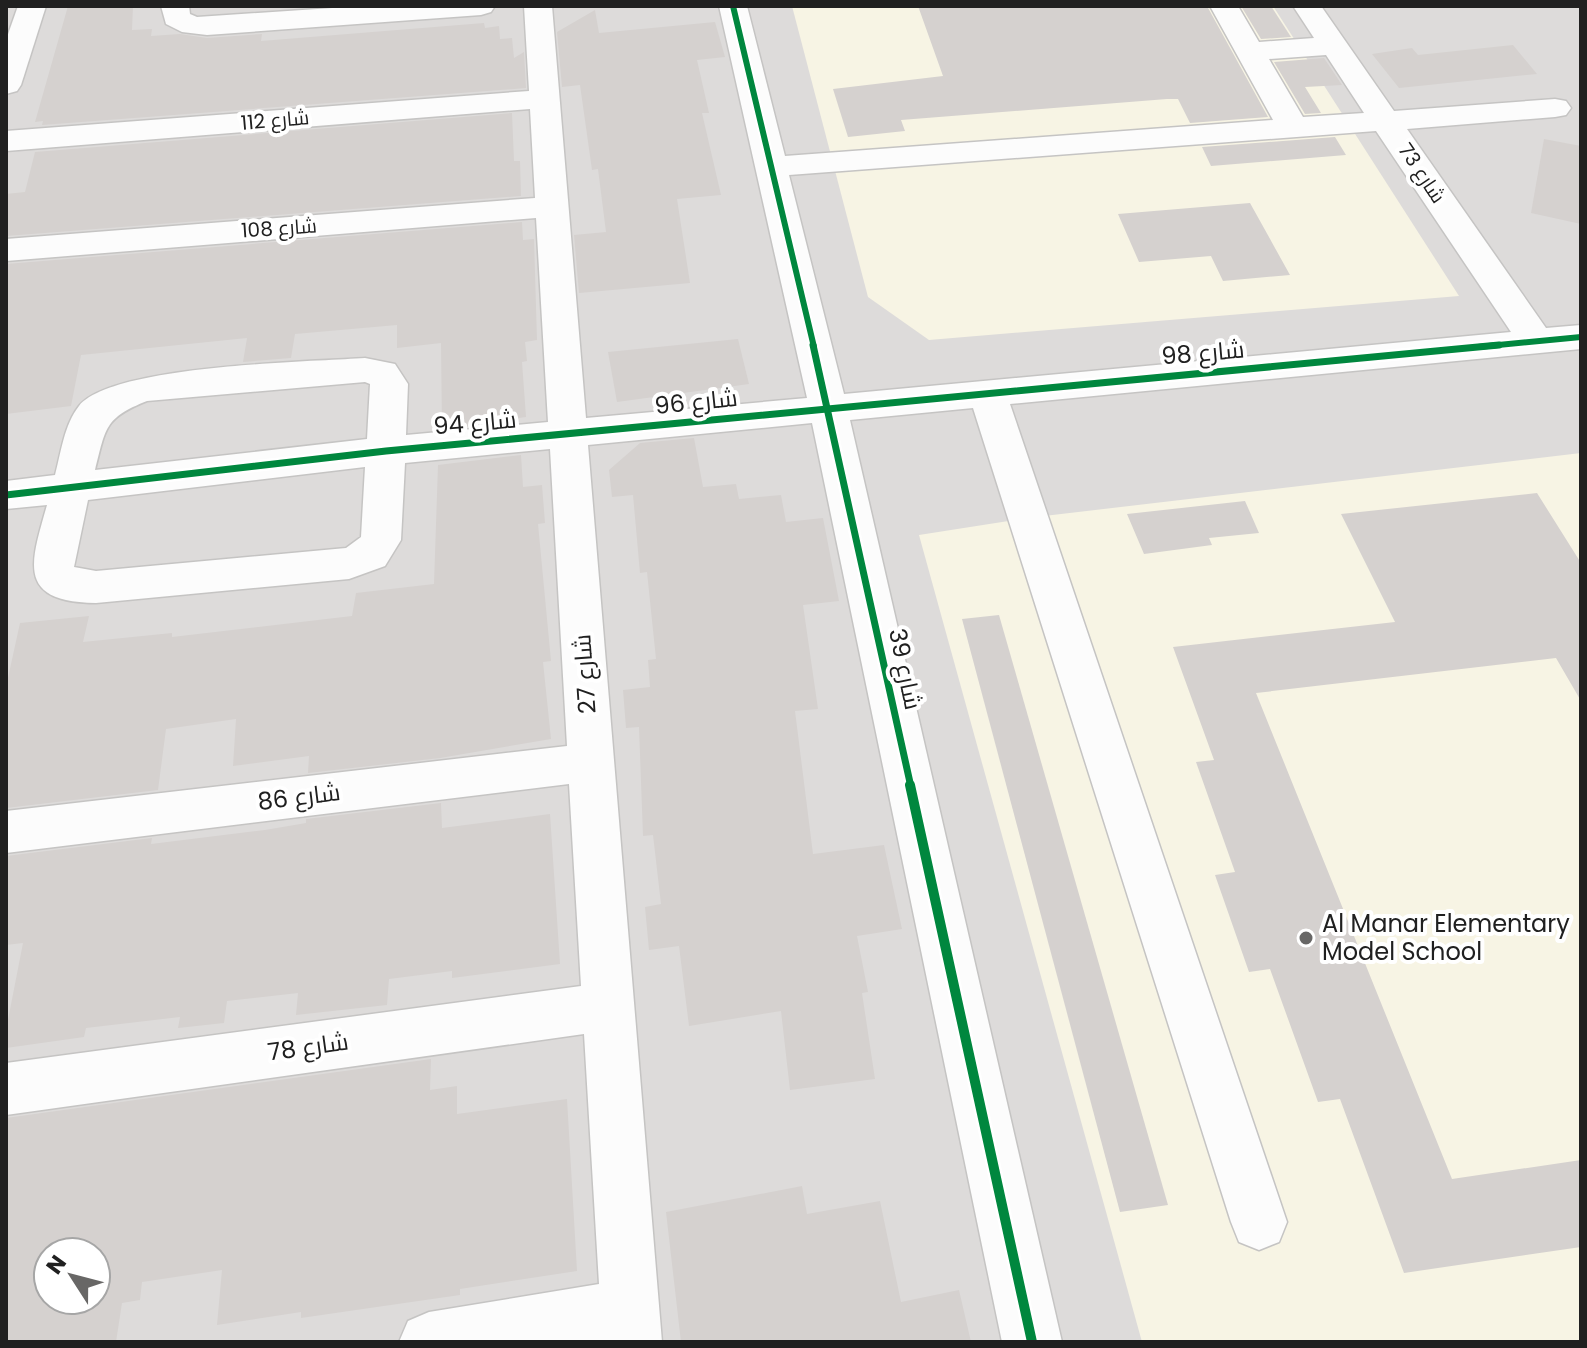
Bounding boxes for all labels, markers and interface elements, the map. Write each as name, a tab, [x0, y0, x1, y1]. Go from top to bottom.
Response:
street label: شارع 112	[240, 103, 310, 137]
street label: شارع 73	[1392, 137, 1452, 209]
street label: شارع 108	[240, 211, 318, 245]
street label: شارع 98	[1160, 332, 1246, 373]
street label: شارع 96	[653, 381, 739, 422]
street label: شارع 94	[432, 402, 518, 443]
street label: شارع 39	[881, 625, 930, 713]
street label: شارع 27	[565, 633, 604, 715]
street label: شارع 86	[256, 775, 342, 818]
place label: Al Manar Elementary Model School	[1322, 907, 1570, 968]
marker: Al Manar Elementary Model School	[1297, 929, 1315, 947]
street label: شارع 78	[265, 1025, 350, 1068]
north arrow	[32, 1236, 112, 1316]
text: N	[39, 1249, 74, 1280]

